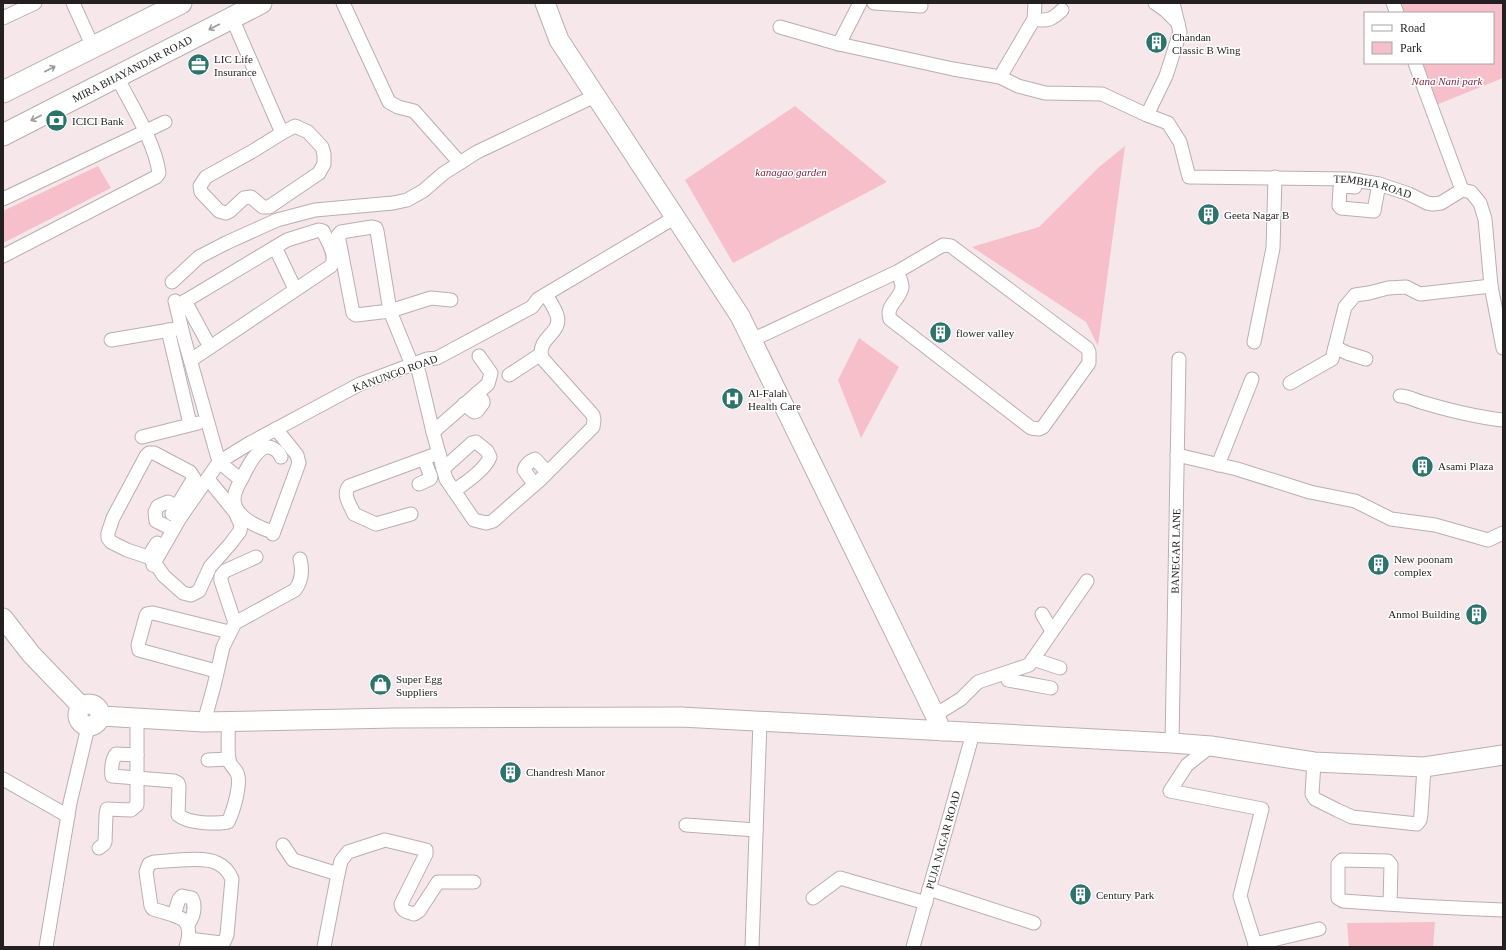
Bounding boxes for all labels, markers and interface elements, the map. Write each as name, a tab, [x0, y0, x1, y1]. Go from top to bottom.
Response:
legend	[1364, 12, 1494, 64]
text: Road	[1400, 21, 1425, 35]
one-way arrow	[208, 24, 220, 31]
building icon: Chandan Classic B Wing	[1144, 30, 1170, 56]
place label: Chandan Classic B Wing	[1172, 31, 1241, 56]
street label: MIRA BHAYANDAR ROAD	[70, 33, 194, 105]
text: Park	[1400, 41, 1422, 55]
office icon: LIC Life Insurance	[186, 52, 212, 78]
place label: LIC Life Insurance	[214, 53, 257, 78]
one-way arrow	[44, 64, 56, 72]
park label: Nana Nani park	[1411, 75, 1484, 87]
bank icon: ICICI Bank	[44, 108, 70, 134]
one-way arrow	[30, 115, 42, 122]
place label: ICICI Bank	[72, 115, 124, 127]
park label: kanagao garden	[755, 166, 827, 178]
street label: TEMBHA ROAD	[1333, 173, 1413, 200]
building icon: Geeta Nagar B	[1196, 202, 1222, 228]
place label: Geeta Nagar B	[1224, 209, 1289, 221]
building icon: flower valley	[927, 320, 953, 346]
place label: flower valley	[956, 327, 1015, 339]
street label: KANUNGO ROAD	[351, 352, 439, 394]
hospital icon: Al-Falah Health Care	[720, 386, 746, 412]
place label: Al-Falah Health Care	[748, 387, 801, 412]
building icon: Asami Plaza	[1409, 453, 1435, 479]
place label: Asami Plaza	[1438, 460, 1493, 472]
street label: BANEGAR LANE	[1169, 508, 1182, 594]
building icon: New poonam complex	[1366, 552, 1392, 578]
place label: New poonam complex	[1394, 553, 1453, 578]
building icon: Anmol Building	[1463, 601, 1489, 627]
place label: Anmol Building	[1388, 608, 1460, 620]
shop icon: Super Egg Suppliers	[367, 672, 393, 698]
place label: Super Egg Suppliers	[396, 673, 443, 698]
building icon: Chandresh Manor	[497, 759, 523, 785]
place label: Chandresh Manor	[526, 766, 605, 778]
street label: PUJA NAGAR ROAD	[923, 790, 962, 891]
building icon: Century Park	[1068, 882, 1094, 908]
place label: Century Park	[1096, 889, 1155, 901]

